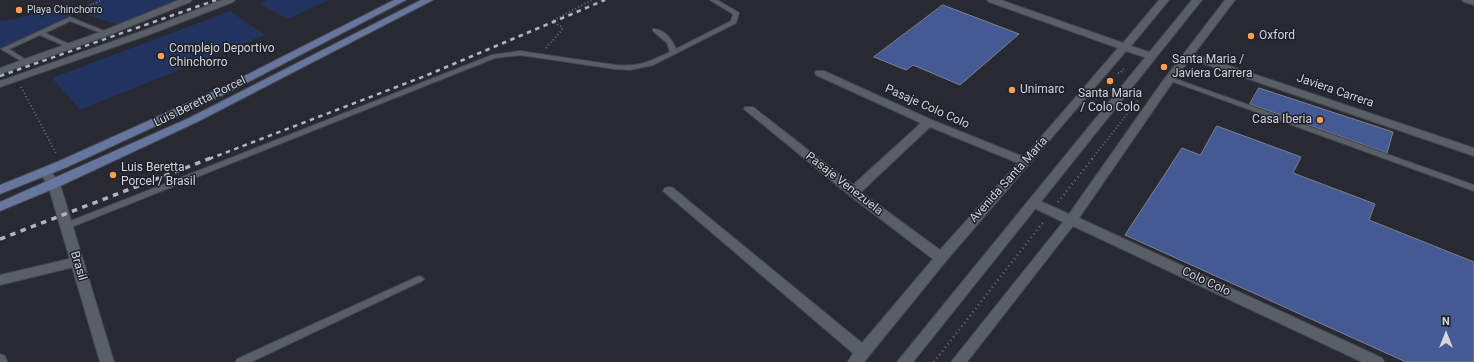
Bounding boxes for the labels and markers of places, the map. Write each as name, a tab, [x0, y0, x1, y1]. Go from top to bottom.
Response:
place label: Playa Chinchorro	[27, 4, 102, 16]
marker: Playa Chinchorro	[14, 5, 24, 15]
place label: Oxford	[1259, 29, 1295, 43]
marker: Oxford	[1246, 31, 1256, 41]
place label: Complejo Deportivo Chinchorro	[169, 42, 274, 70]
marker: Complejo Deportivo Chinchorro	[156, 51, 166, 61]
place label: Santa Maria / Javiera Carrera	[1172, 53, 1253, 81]
marker: Santa Maria / Javiera Carrera	[1159, 62, 1169, 72]
marker: Santa Maria / Colo Colo	[1105, 76, 1115, 86]
place label: Unimarc	[1020, 83, 1065, 97]
marker: Unimarc	[1007, 85, 1017, 95]
place label: Santa Maria / Colo Colo	[1078, 87, 1142, 115]
place label: Casa Iberia	[1252, 113, 1312, 127]
marker: Casa Iberia	[1315, 115, 1325, 125]
place label: Luis Beretta Porcel / Brasil	[121, 161, 196, 189]
marker: Luis Beretta Porcel / Brasil	[108, 170, 118, 180]

